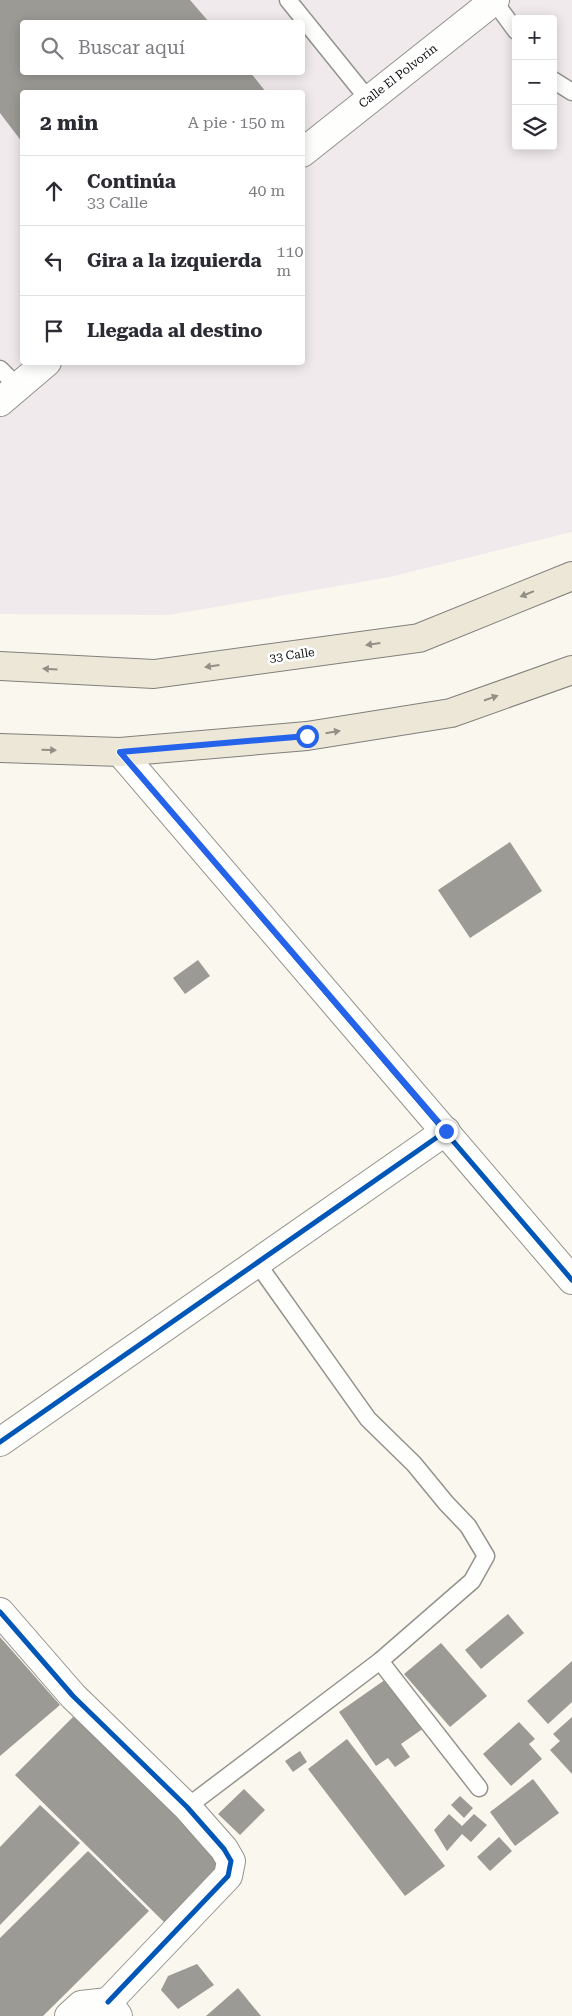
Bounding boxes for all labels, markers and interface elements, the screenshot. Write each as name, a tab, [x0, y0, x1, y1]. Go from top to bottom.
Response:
map controls	[512, 15, 557, 150]
button: +	[512, 15, 557, 60]
search box	[20, 20, 305, 75]
icon: search	[38, 34, 66, 62]
text: Buscar aquí	[78, 36, 185, 59]
street label: Calle El Polvorín	[356, 41, 440, 111]
button: −	[512, 60, 557, 105]
button: layers	[512, 105, 557, 150]
text: 2 min	[40, 111, 98, 135]
text: A pie · 150 m	[188, 113, 285, 132]
text: Continúa	[87, 170, 176, 193]
icon: ahead	[40, 177, 68, 205]
text: 40 m	[248, 181, 285, 200]
text: 33 Calle	[87, 193, 148, 212]
text: 110 m	[277, 242, 303, 280]
icon: left	[40, 247, 68, 275]
text: Gira a la izquierda	[87, 249, 262, 272]
icon: arrive	[40, 317, 68, 345]
text: Llegada al destino	[87, 319, 263, 342]
one-way arrow	[520, 591, 534, 599]
one-way arrow	[365, 640, 381, 648]
street label: 33 Calle	[268, 645, 316, 665]
one-way arrow	[204, 662, 220, 670]
one-way arrow	[42, 664, 58, 672]
one-way arrow	[484, 694, 499, 702]
route start	[296, 725, 319, 748]
one-way arrow	[325, 728, 341, 736]
one-way arrow	[41, 746, 57, 754]
route end	[435, 1120, 458, 1143]

